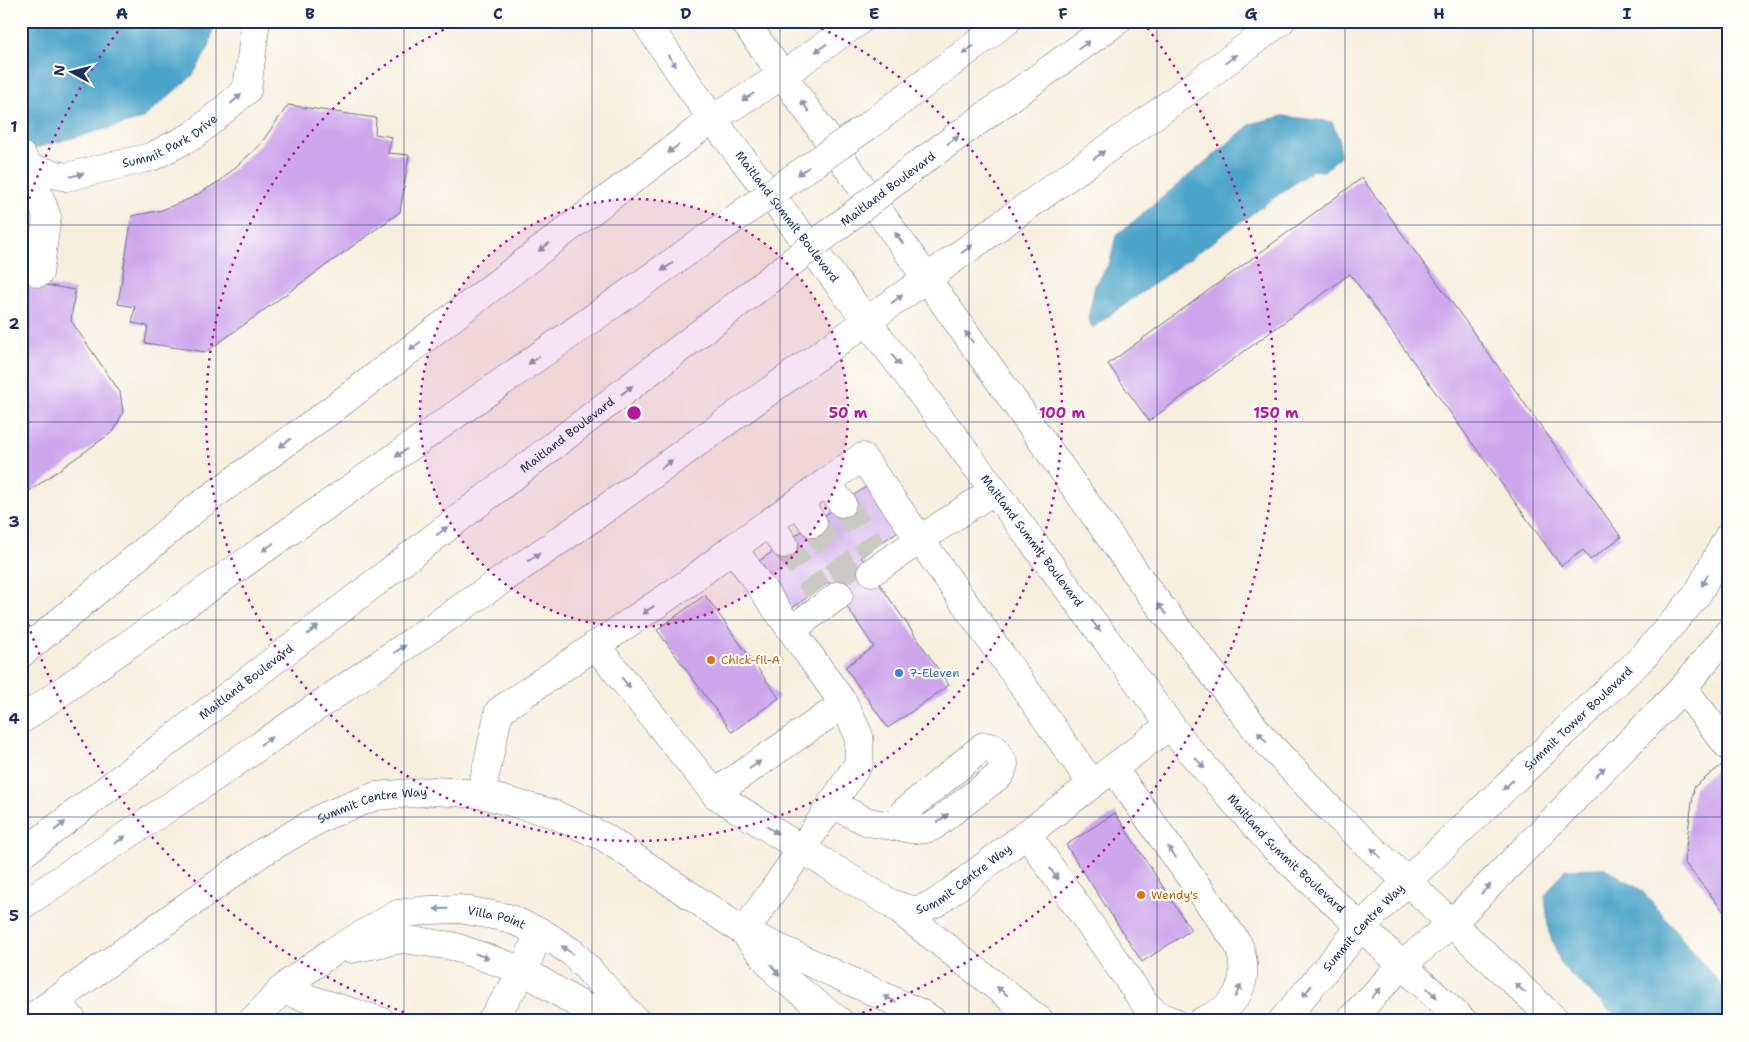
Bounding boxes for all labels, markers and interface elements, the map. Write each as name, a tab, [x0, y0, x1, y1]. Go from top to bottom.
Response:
text: A	[116, 3, 128, 24]
text: B	[305, 3, 315, 24]
text: C	[493, 3, 503, 24]
text: D	[680, 3, 692, 24]
text: E	[869, 3, 879, 24]
text: F	[1058, 3, 1068, 24]
text: G	[1245, 3, 1258, 24]
text: H	[1433, 3, 1445, 24]
text: I	[1623, 3, 1632, 24]
one-way arrow	[1077, 39, 1090, 50]
one-way arrow	[814, 43, 828, 53]
one-way arrow	[962, 45, 975, 56]
north arrow	[48, 48, 98, 98]
one-way arrow	[1224, 54, 1238, 64]
one-way arrow	[667, 55, 677, 68]
text: N	[49, 64, 69, 77]
one-way arrow	[741, 93, 754, 102]
one-way arrow	[230, 94, 243, 105]
one-way arrow	[800, 99, 810, 113]
street label: Summit Park Drive	[121, 110, 221, 172]
text: 1	[10, 116, 18, 137]
one-way arrow	[946, 135, 960, 145]
one-way arrow	[667, 143, 680, 154]
street label: Maitland Summit Boulevard	[732, 148, 843, 286]
street label: Maitland Boulevard	[837, 148, 939, 230]
one-way arrow	[1092, 150, 1106, 160]
one-way arrow	[796, 166, 810, 176]
one-way arrow	[69, 171, 84, 179]
one-way arrow	[894, 231, 904, 245]
one-way arrow	[538, 242, 551, 253]
one-way arrow	[960, 244, 974, 254]
one-way arrow	[661, 261, 674, 271]
one-way arrow	[891, 294, 904, 304]
text: 2	[8, 313, 20, 334]
one-way arrow	[964, 330, 974, 344]
one-way arrow	[409, 340, 422, 351]
one-way arrow	[891, 353, 902, 366]
one-way arrow	[528, 355, 541, 365]
one-way arrow	[620, 384, 633, 395]
street label: Maitland Boulevard	[517, 393, 618, 476]
text: 50 m	[829, 403, 868, 423]
text: 100 m	[1039, 403, 1085, 423]
text: 150 m	[1253, 403, 1299, 423]
centre of rings	[625, 404, 643, 422]
one-way arrow	[278, 438, 292, 448]
one-way arrow	[395, 448, 408, 458]
one-way arrow	[661, 459, 674, 469]
street label: Maitland Summit Boulevard	[977, 471, 1087, 610]
text: 3	[8, 511, 20, 532]
one-way arrow	[435, 526, 448, 537]
one-way arrow	[262, 542, 275, 552]
one-way arrow	[528, 553, 541, 562]
one-way arrow	[1701, 573, 1709, 588]
one-way arrow	[1157, 603, 1168, 616]
one-way arrow	[641, 605, 655, 615]
one-way arrow	[1090, 619, 1101, 632]
one-way arrow	[307, 625, 320, 636]
street label: Maitland Boulevard	[196, 640, 297, 723]
one-way arrow	[394, 644, 407, 654]
place label: Chick-fil-A	[721, 652, 781, 668]
marker: Chick-fil-A	[705, 654, 717, 666]
street label: Summit Tower Boulevard	[1521, 663, 1636, 774]
place label: 7-Eleven	[909, 665, 960, 681]
marker: 7-Eleven	[893, 667, 905, 679]
one-way arrow	[620, 676, 631, 689]
text: 4	[8, 708, 20, 729]
one-way arrow	[1257, 730, 1268, 743]
one-way arrow	[260, 736, 273, 746]
one-way arrow	[1195, 756, 1206, 769]
one-way arrow	[748, 760, 762, 770]
one-way arrow	[1594, 767, 1606, 779]
one-way arrow	[1503, 779, 1515, 791]
street label: Summit Centre Way	[314, 784, 428, 827]
street label: Maitland Summit Boulevard	[1224, 791, 1349, 917]
one-way arrow	[936, 813, 949, 824]
one-way arrow	[53, 820, 66, 831]
one-way arrow	[766, 826, 779, 835]
one-way arrow	[113, 835, 127, 845]
street label: Summit Centre Way	[913, 840, 1015, 918]
one-way arrow	[1167, 845, 1177, 859]
one-way arrow	[1370, 847, 1382, 859]
one-way arrow	[1049, 867, 1059, 880]
street label: Summit Centre Way	[1319, 880, 1408, 975]
one-way arrow	[1480, 883, 1492, 895]
place label: Wendy's	[1151, 887, 1198, 903]
marker: Wendy's	[1135, 889, 1147, 901]
street label: Villa Point	[466, 903, 528, 933]
text: 5	[9, 905, 19, 926]
one-way arrow	[433, 906, 449, 914]
one-way arrow	[561, 945, 574, 955]
one-way arrow	[475, 952, 490, 960]
one-way arrow	[769, 963, 780, 976]
one-way arrow	[1514, 982, 1527, 993]
one-way arrow	[1234, 984, 1242, 998]
one-way arrow	[1302, 984, 1313, 997]
one-way arrow	[996, 985, 1009, 996]
one-way arrow	[1370, 987, 1382, 999]
one-way arrow	[1426, 987, 1438, 999]
one-way arrow	[883, 995, 897, 1003]

